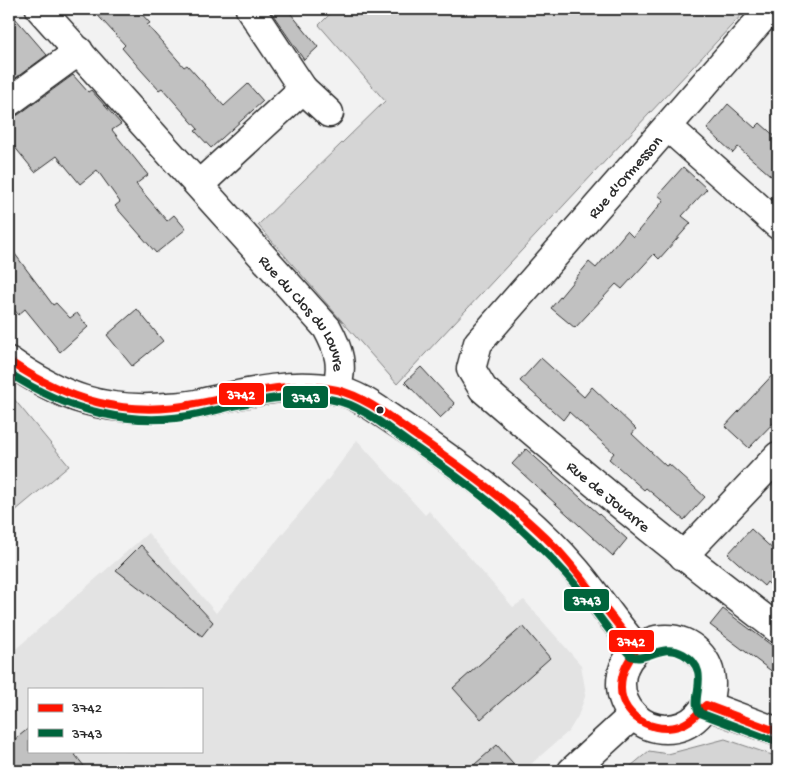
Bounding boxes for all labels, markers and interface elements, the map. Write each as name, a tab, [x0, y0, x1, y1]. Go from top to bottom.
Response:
street label: Rue d'Ormesson	[585, 133, 668, 224]
street label: Rue du Clos du Louvre	[253, 252, 346, 372]
line badge: 3742	[218, 382, 265, 406]
line badge: 3743	[282, 385, 329, 409]
text: 3742	[226, 388, 255, 405]
text: 3743	[291, 391, 320, 408]
unlabelled marker	[375, 405, 385, 415]
street label: Rue de Jouarre	[562, 458, 653, 538]
line badge: 3743	[563, 588, 610, 612]
text: 3743	[572, 594, 601, 611]
line badge: 3742	[608, 629, 655, 653]
text: 3742	[616, 635, 645, 652]
legend	[28, 688, 202, 752]
text: 3742	[71, 700, 102, 718]
text: 3743	[71, 726, 103, 744]

